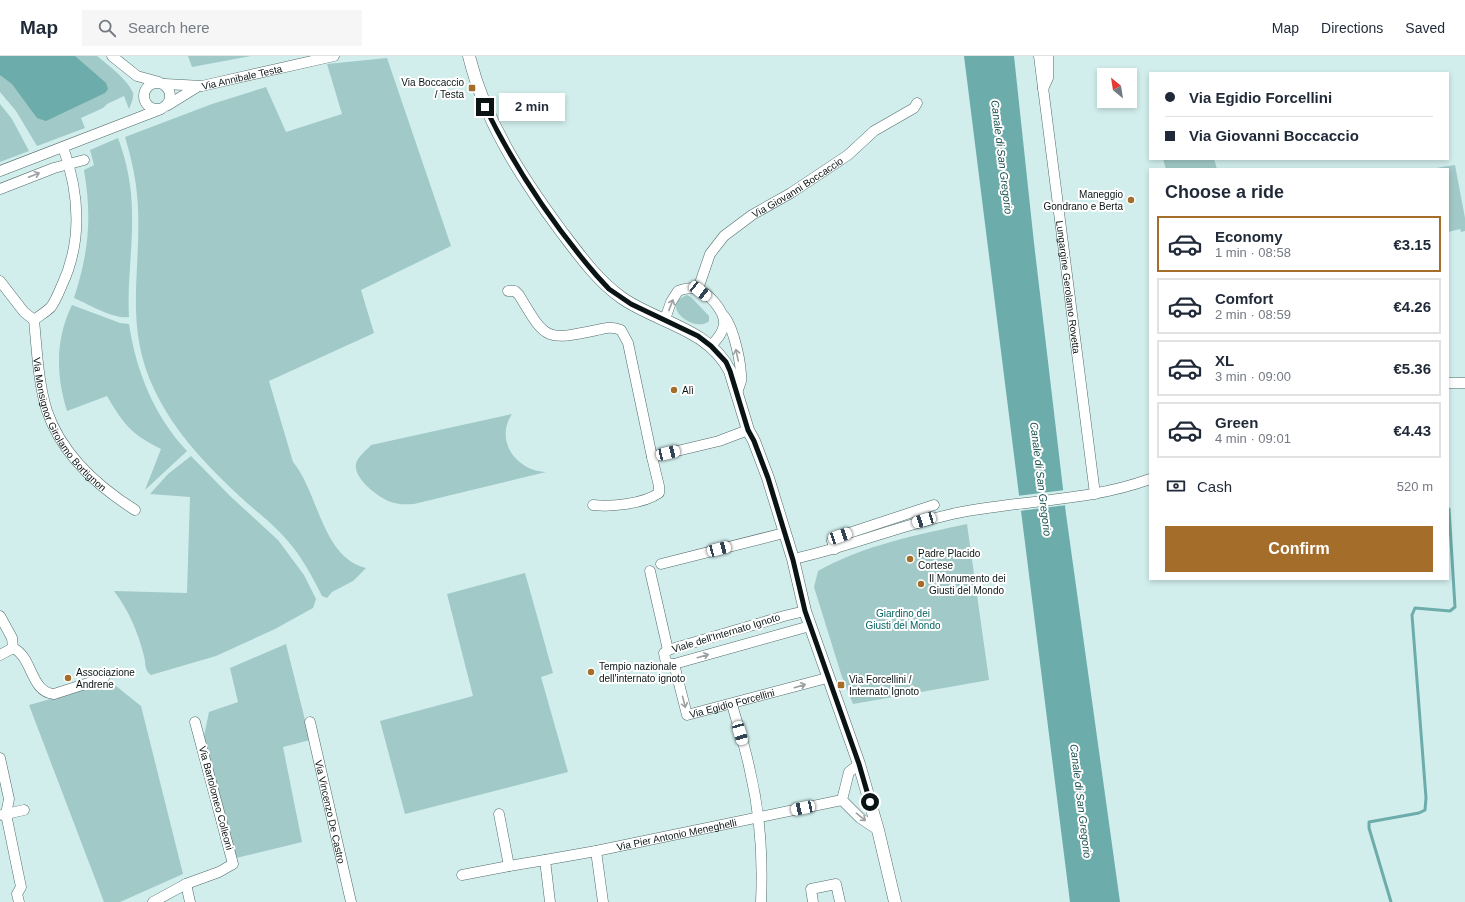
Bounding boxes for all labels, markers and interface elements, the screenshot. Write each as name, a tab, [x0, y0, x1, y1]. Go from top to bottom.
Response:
search box	[82, 10, 362, 46]
text: Map	[20, 17, 58, 38]
icon: search	[96, 17, 118, 39]
text: Search here	[128, 19, 210, 36]
text: Map	[1272, 20, 1299, 36]
text: Directions	[1321, 20, 1383, 36]
text: Saved	[1405, 20, 1445, 36]
street label: Via Annibale Testa	[201, 62, 284, 91]
north arrow	[1097, 68, 1137, 108]
map controls	[1097, 68, 1137, 108]
place label: Via Boccaccio / Testa	[401, 77, 464, 100]
marker: Via Boccaccio / Testa	[467, 83, 477, 93]
text: Via Egidio Forcellini	[1189, 89, 1332, 106]
callout: 2 min	[499, 93, 565, 121]
route end	[476, 98, 494, 116]
text: 2 min	[515, 99, 549, 114]
water label: Canale di San Gregorio	[989, 99, 1015, 215]
text: Via Giovanni Boccaccio	[1189, 127, 1359, 144]
street label: Via Giovanni Boccaccio	[750, 154, 845, 219]
one-way arrow	[28, 171, 40, 179]
text: Choose a ride	[1165, 182, 1284, 202]
place label: Maneggio Gondrano e Berta	[1044, 189, 1123, 212]
marker: Maneggio Gondrano e Berta	[1126, 195, 1136, 205]
street label: Lungargine Gerolamo Rovetta	[1055, 220, 1083, 355]
icon: car	[1167, 226, 1203, 262]
text: Economy	[1215, 228, 1283, 245]
text: €3.15	[1393, 236, 1431, 253]
text: 1 min · 08:58	[1215, 245, 1291, 260]
car	[687, 279, 713, 303]
icon: car	[1167, 288, 1203, 324]
text: Comfort	[1215, 290, 1273, 307]
text: €4.26	[1393, 298, 1431, 315]
one-way arrow	[667, 299, 675, 311]
text: 2 min · 08:59	[1215, 307, 1291, 322]
one-way arrow	[733, 349, 741, 362]
icon: car	[1167, 350, 1203, 386]
text: XL	[1215, 352, 1234, 369]
street label: Via Monsignor Girolamo Bortignon	[32, 357, 109, 493]
text: €5.36	[1393, 360, 1431, 377]
text: 3 min · 09:00	[1215, 369, 1291, 384]
marker: Alì	[669, 385, 679, 395]
place label: Alì	[682, 385, 694, 396]
icon: car	[1167, 412, 1203, 448]
text: Green	[1215, 414, 1258, 431]
water label: Canale di San Gregorio	[1028, 421, 1054, 537]
text: €4.43	[1393, 422, 1431, 439]
text: 4 min · 09:01	[1215, 431, 1291, 446]
car	[655, 444, 681, 462]
icon: cash	[1165, 475, 1187, 497]
text: Cash	[1197, 478, 1232, 495]
text: 520 m	[1397, 479, 1433, 494]
car	[911, 511, 937, 529]
car	[827, 526, 853, 546]
button: Confirm	[1165, 526, 1433, 572]
car	[706, 540, 732, 558]
place label: Padre Placido Cortese	[918, 548, 981, 571]
marker: Padre Placido Cortese	[905, 554, 915, 564]
place label: Il Monumento dei Giusti del Mondo	[929, 573, 1006, 596]
marker: Il Monumento dei Giusti del Mondo	[916, 579, 926, 589]
park label: Giardino dei Giusti del Mondo	[865, 608, 941, 631]
street label: Viale dell'Internato Ignoto	[671, 611, 782, 655]
one-way arrow	[697, 652, 710, 659]
place label: Tempio nazionale dell'internato ignoto	[599, 661, 686, 684]
place label: Associazione Andrene	[76, 667, 135, 690]
marker: Tempio nazionale dell'internato ignoto	[586, 667, 596, 677]
marker: Associazione Andrene	[63, 673, 73, 683]
place label: Via Forcellini / Internato Ignoto	[849, 674, 919, 697]
marker: Via Forcellini / Internato Ignoto	[836, 680, 846, 690]
one-way arrow	[793, 681, 806, 689]
street label: Via Egidio Forcellini	[688, 687, 776, 720]
one-way arrow	[680, 695, 688, 708]
car	[731, 720, 749, 746]
water label: Canale di San Gregorio	[1068, 743, 1094, 859]
street label: Via Bartolomeo Colleoni	[197, 745, 235, 851]
street label: Via Vincenzo De Castro	[313, 759, 348, 865]
route start	[861, 793, 879, 811]
car	[790, 800, 816, 816]
one-way arrow	[855, 813, 866, 822]
street label: Via Pier Antonio Meneghelli	[616, 817, 737, 852]

